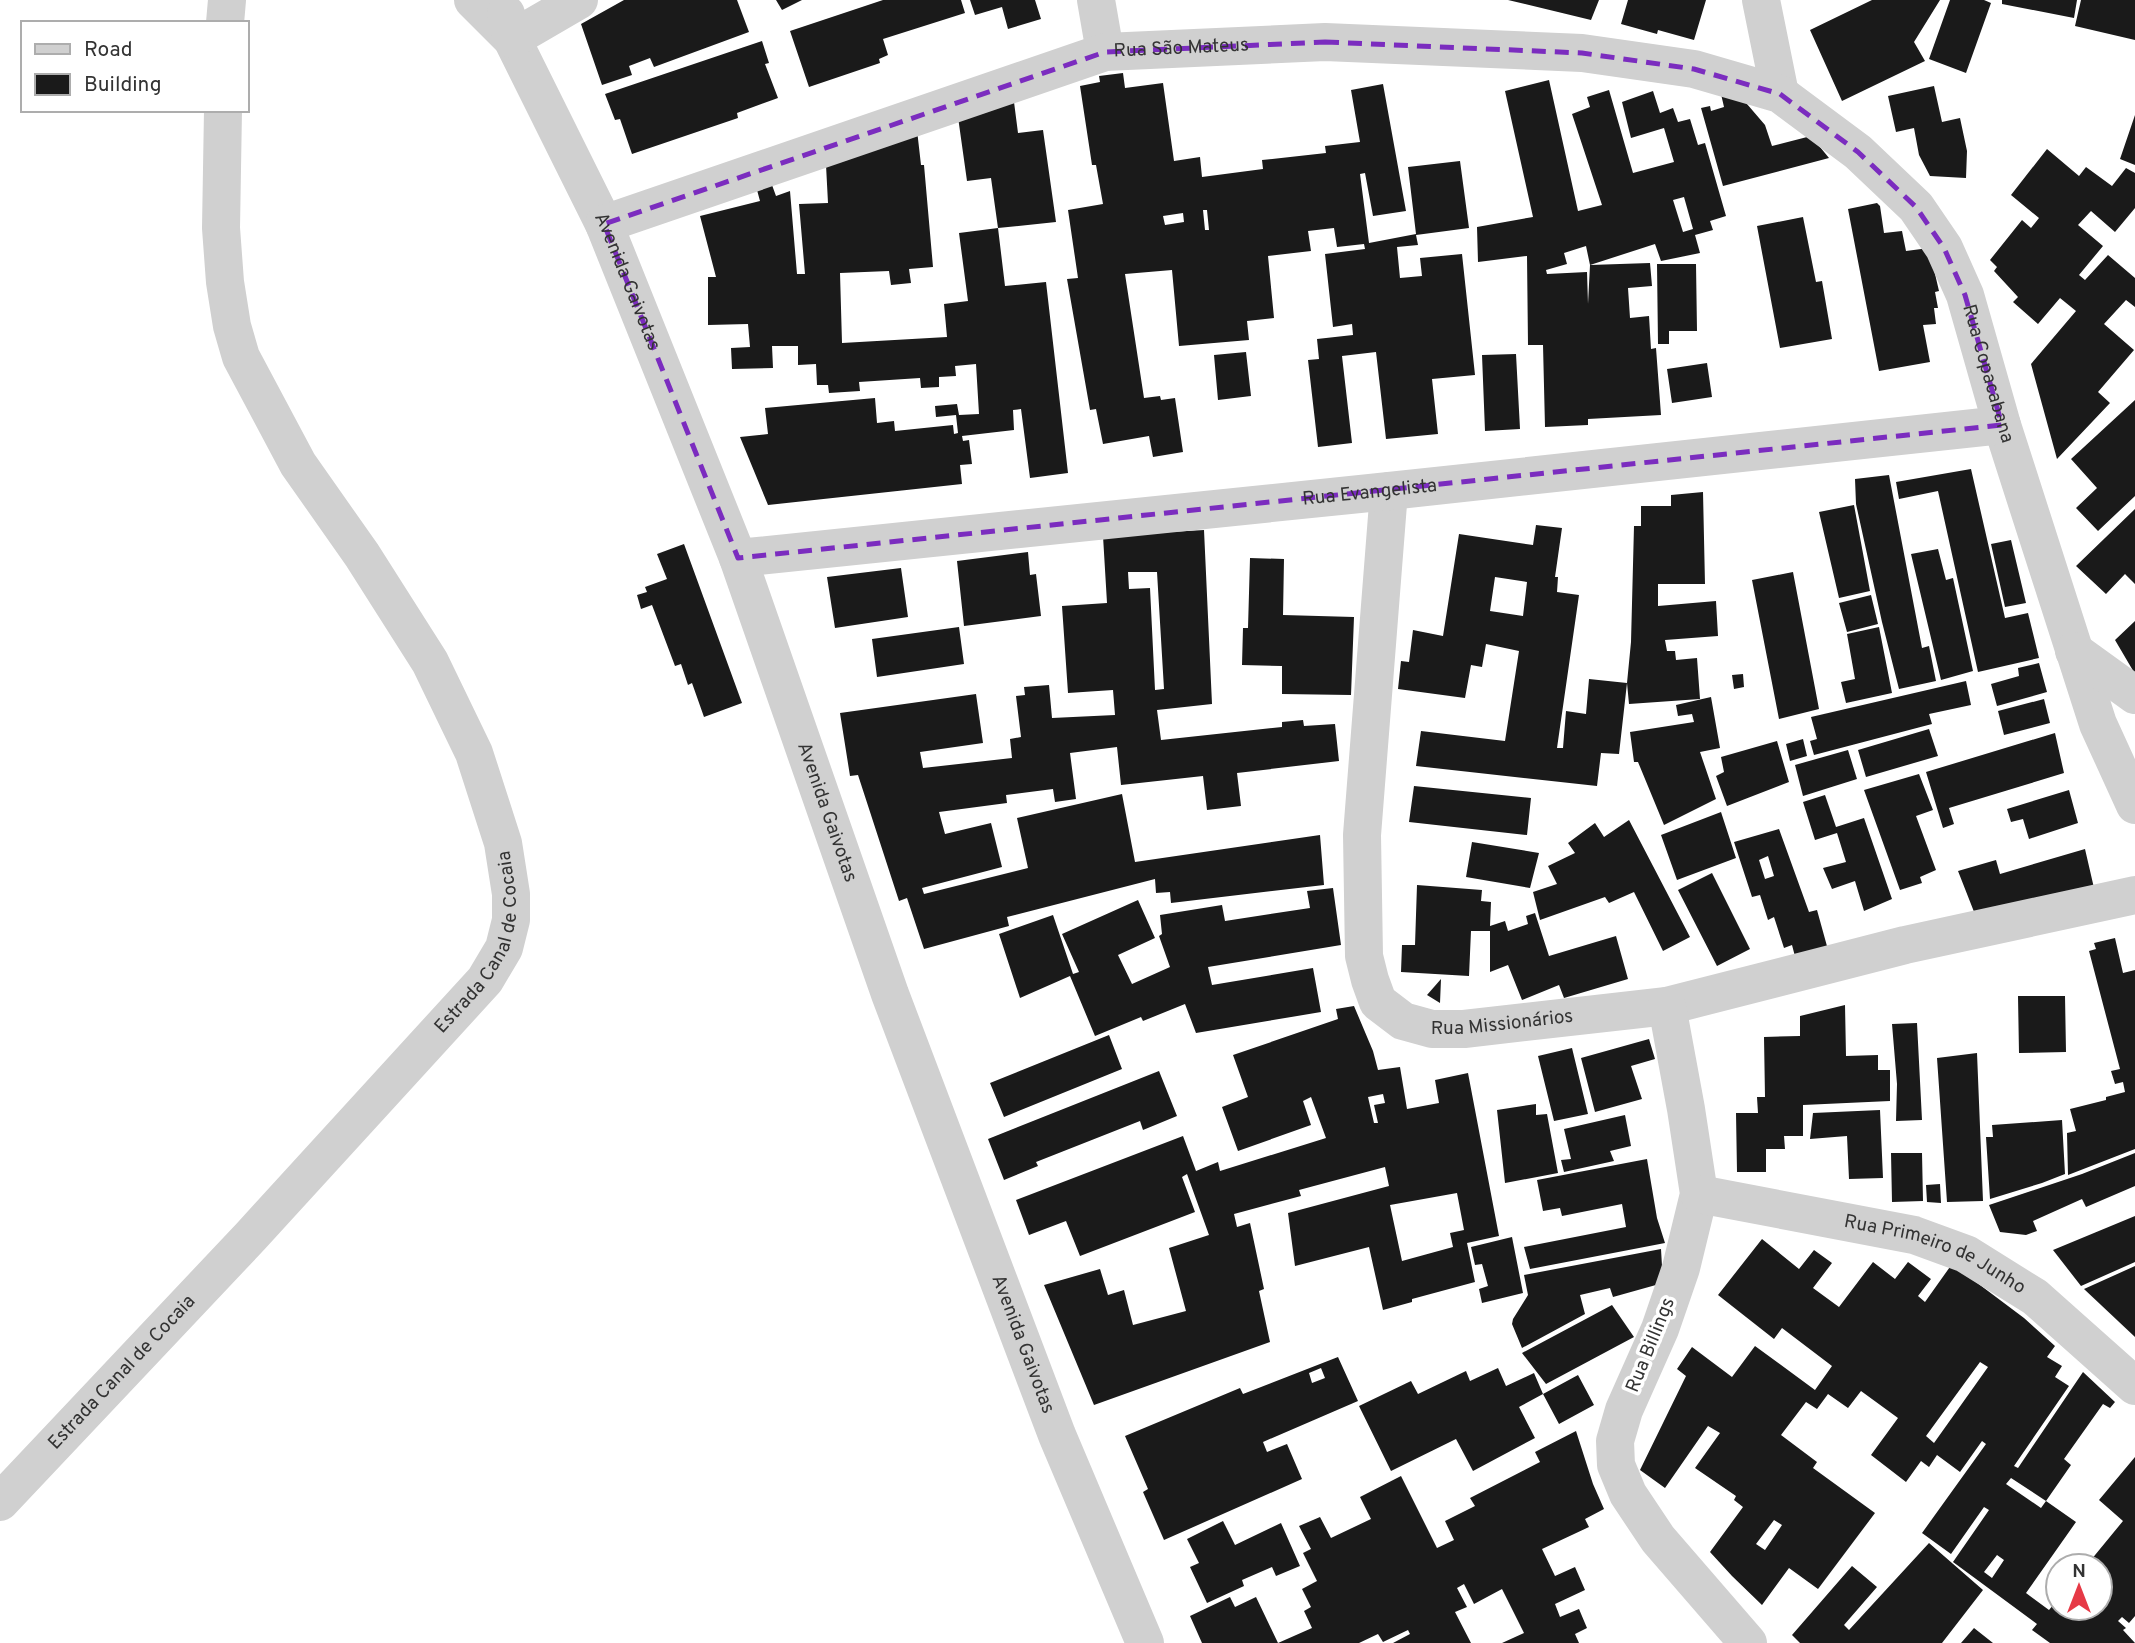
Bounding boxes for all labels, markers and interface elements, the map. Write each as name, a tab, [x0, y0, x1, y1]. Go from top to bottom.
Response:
legend	[21, 21, 248, 112]
street label: Rua São Mateus	[1113, 33, 1249, 64]
text: Road	[84, 37, 133, 64]
text: Building	[84, 72, 162, 99]
street label: Avenida Gaivotas	[588, 209, 666, 354]
street label: Rua Copacabana	[1956, 302, 2019, 446]
street label: Rua Evangelista	[1301, 474, 1438, 512]
street label: Avenida Gaivotas	[791, 739, 862, 886]
street label: Estrada Canal de Cocaia	[430, 849, 523, 1039]
street label: Rua Missionários	[1431, 1005, 1575, 1041]
street label: Rua Primeiro de Junho	[1842, 1210, 2030, 1300]
street label: Avenida Gaivotas	[985, 1272, 1060, 1417]
street label: Estrada Canal de Cocaia	[43, 1290, 201, 1455]
street label: Rua Billings	[1621, 1294, 1681, 1396]
north arrow	[2044, 1552, 2114, 1622]
text: N	[2072, 1560, 2086, 1584]

